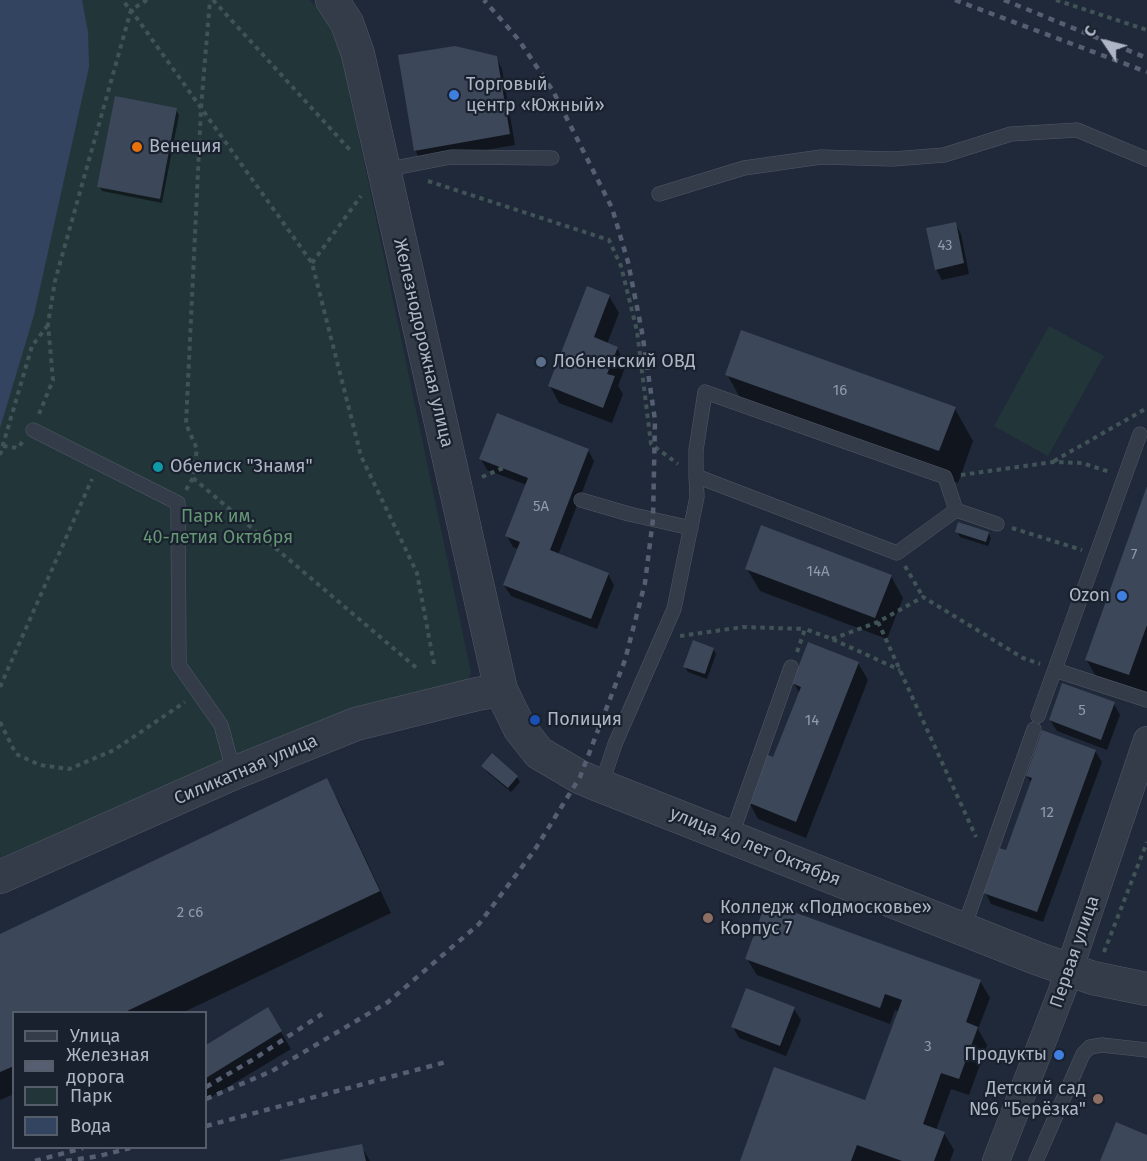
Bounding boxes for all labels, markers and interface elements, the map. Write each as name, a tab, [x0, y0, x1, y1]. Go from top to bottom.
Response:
north arrow	[1075, 12, 1135, 72]
text: С	[1079, 22, 1100, 41]
place label: Торговый центр «Южный»	[466, 74, 605, 116]
marker: Торговый центр «Южный»	[447, 88, 461, 102]
place label: Венеция	[149, 136, 221, 158]
marker: Венеция	[130, 140, 144, 154]
street label: Железнодорожная улица	[388, 236, 458, 450]
house number: 43	[937, 237, 953, 255]
place label: Лобненский ОВД	[553, 351, 696, 373]
marker: Лобненский ОВД	[534, 355, 548, 369]
house number: 16	[833, 382, 847, 400]
place label: Обелиск "Знамя"	[170, 456, 313, 478]
marker: Обелиск "Знамя"	[151, 460, 165, 474]
house number: 5А	[533, 498, 549, 516]
park label: Парк им. 40-летия Октября	[143, 506, 293, 548]
house number: 7	[1131, 546, 1137, 564]
house number: 14А	[806, 563, 830, 581]
place label: Ozon	[1069, 585, 1110, 607]
marker: Ozon	[1115, 589, 1129, 603]
house number: 5	[1078, 702, 1086, 720]
place label: Полиция	[547, 709, 622, 731]
house number: 14	[805, 712, 819, 730]
marker: Полиция	[528, 713, 542, 727]
street label: Силикатная улица	[171, 730, 321, 810]
street label: улица 40 лет Октября	[666, 803, 844, 891]
house number: 12	[1040, 804, 1054, 822]
street label: Первая улица	[1046, 893, 1104, 1011]
place label: Колледж «Подмосковье» Корпус 7	[720, 897, 932, 940]
house number: 2 с6	[177, 904, 203, 922]
marker: Колледж «Подмосковье» Корпус 7	[701, 911, 715, 925]
legend	[12, 1011, 207, 1149]
text: Улица	[70, 1025, 120, 1047]
house number: 3	[924, 1038, 932, 1056]
text: Железная дорога	[66, 1044, 150, 1088]
place label: Продукты	[964, 1044, 1047, 1066]
marker: Продукты	[1052, 1048, 1066, 1062]
place label: Детский сад №6 "Берёзка"	[969, 1078, 1086, 1120]
text: Парк	[70, 1085, 112, 1107]
marker: Детский сад №6 "Берёзка"	[1091, 1092, 1105, 1106]
text: Вода	[70, 1115, 111, 1137]

